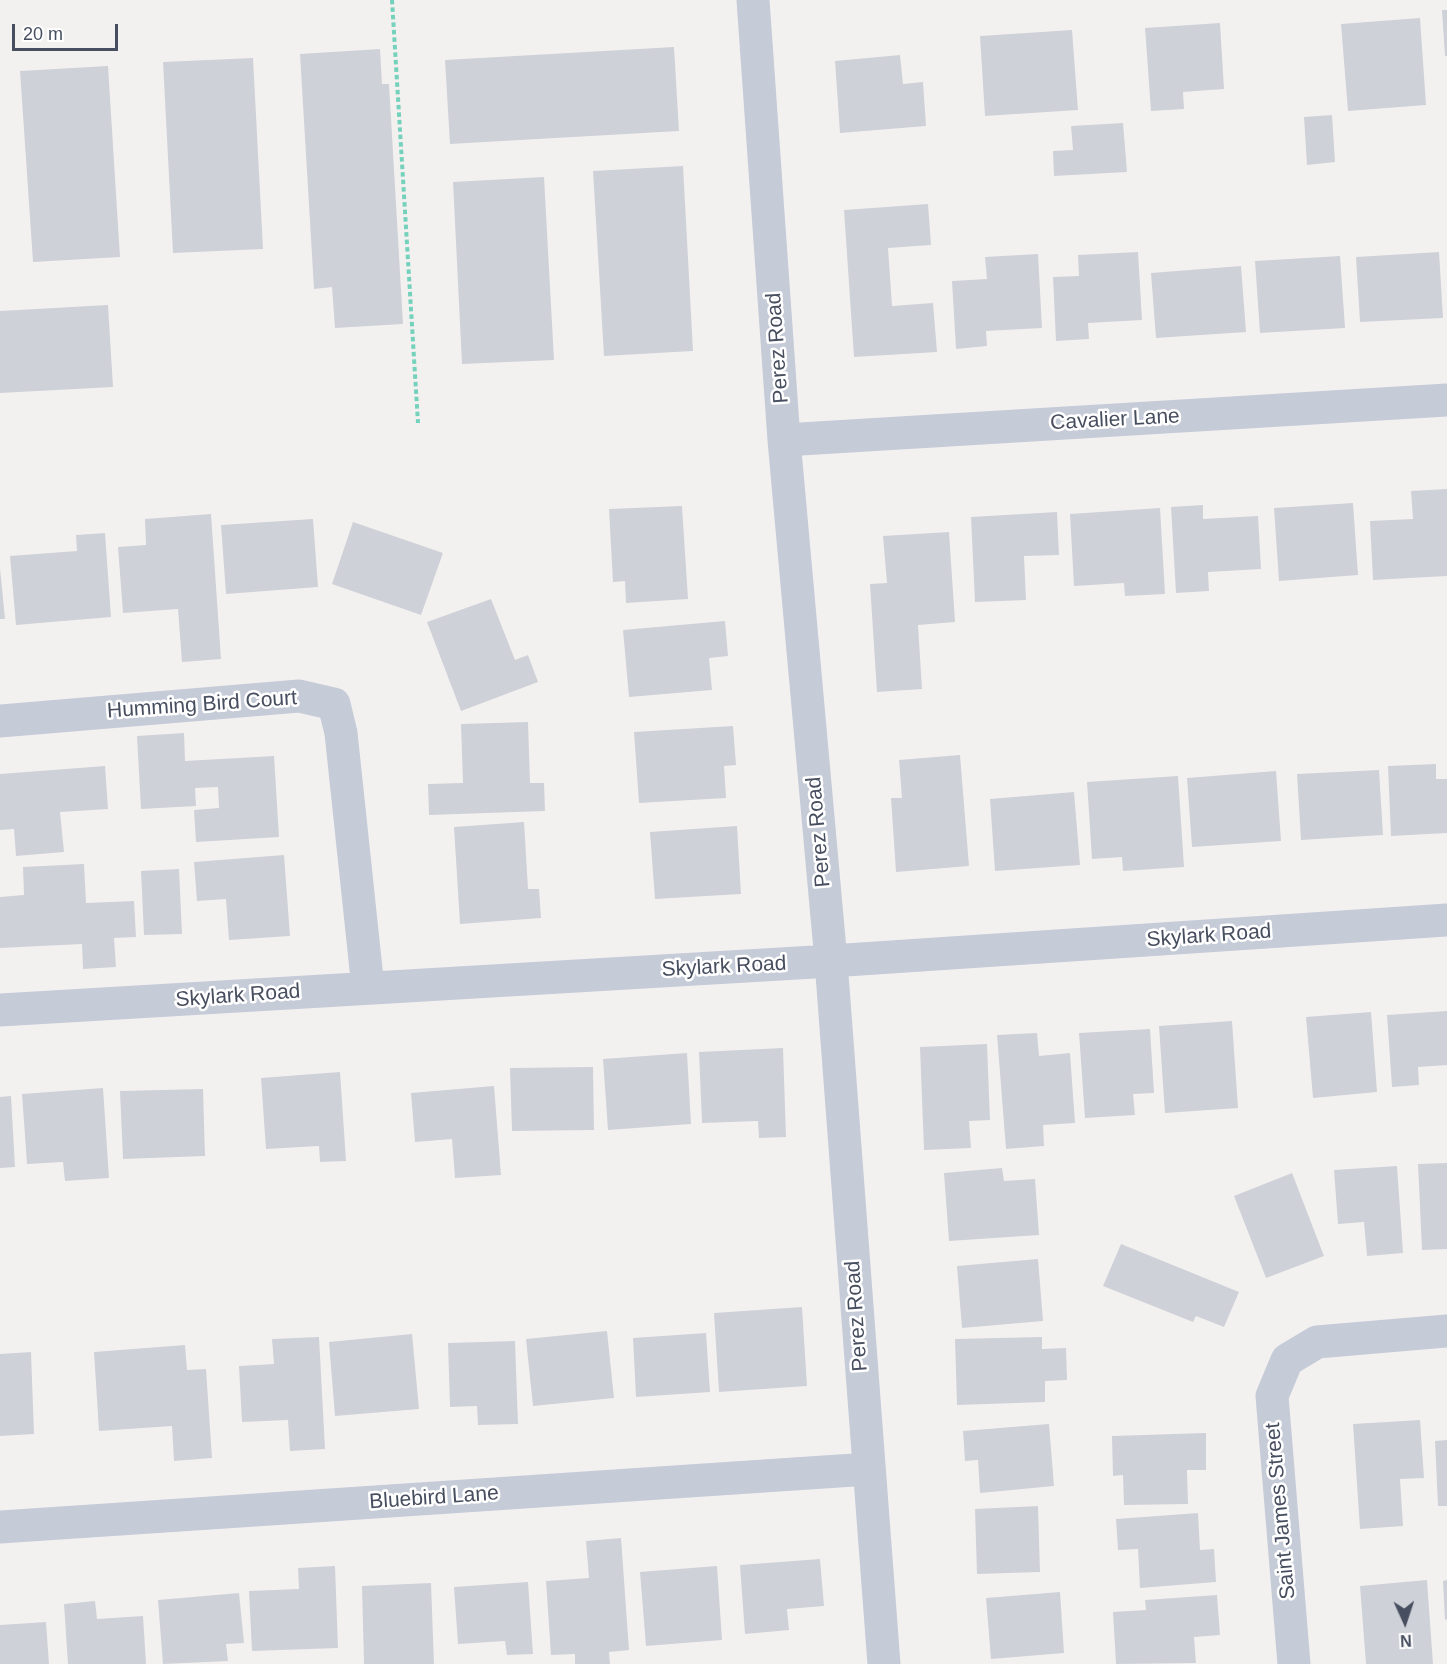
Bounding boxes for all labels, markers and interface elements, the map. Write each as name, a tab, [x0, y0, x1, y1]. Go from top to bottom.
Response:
scale bar	[15, 12, 122, 50]
text: 20 m	[23, 24, 63, 44]
street label: Perez Road	[762, 292, 794, 404]
street label: Cavalier Lane	[1050, 404, 1180, 436]
street label: Humming Bird Court	[106, 686, 298, 724]
street label: Perez Road	[802, 776, 836, 888]
street label: Skylark Road	[1146, 919, 1272, 953]
street label: Skylark Road	[661, 951, 787, 983]
street label: Skylark Road	[175, 979, 301, 1013]
street label: Perez Road	[841, 1260, 873, 1372]
street label: Saint James Street	[1261, 1422, 1301, 1600]
street label: Bluebird Lane	[368, 1481, 500, 1515]
north arrow	[1375, 1592, 1435, 1652]
text: N	[1400, 1632, 1412, 1649]

